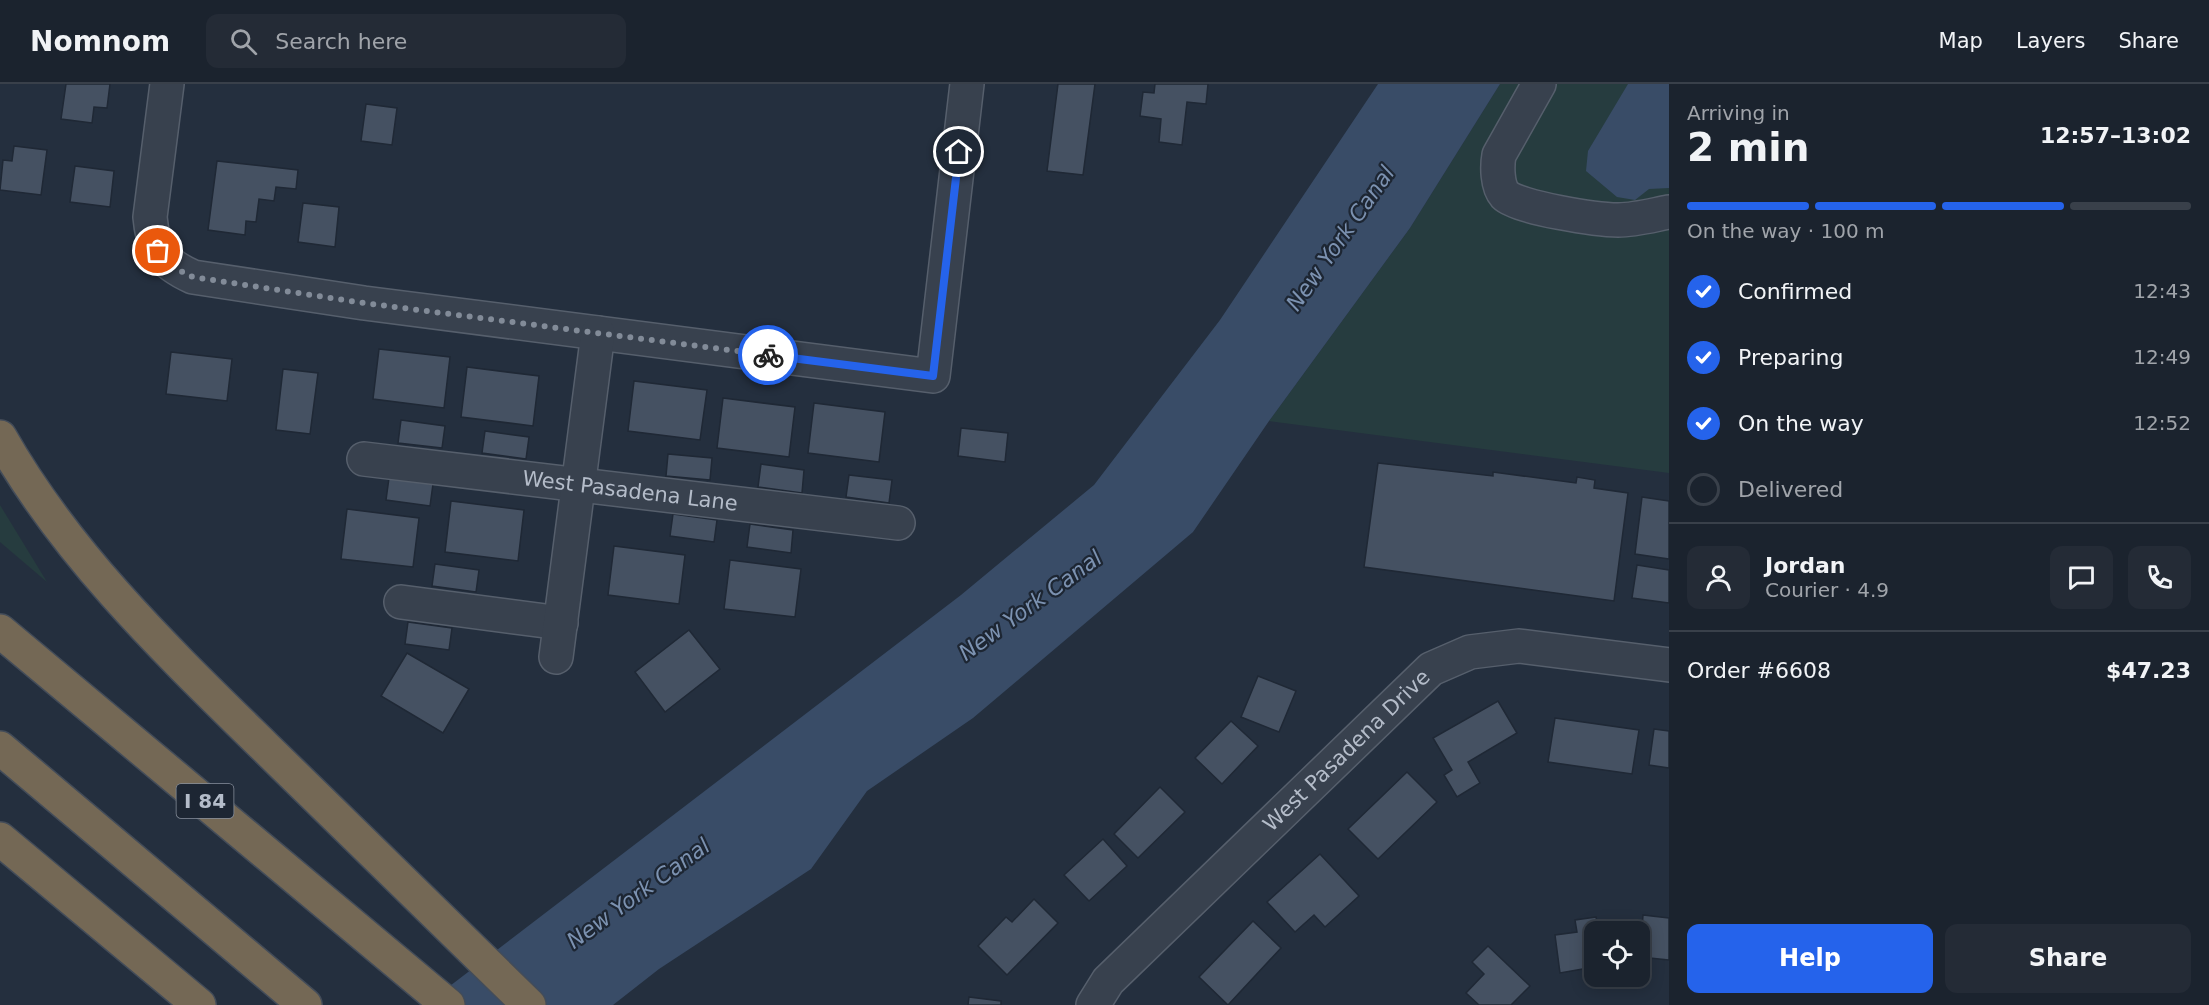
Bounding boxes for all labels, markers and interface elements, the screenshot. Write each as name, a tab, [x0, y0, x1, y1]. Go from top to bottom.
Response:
search box	[206, 14, 626, 68]
text: Nomnom	[30, 25, 170, 58]
icon: search	[227, 25, 260, 58]
text: Search here	[275, 29, 407, 54]
text: Map	[1939, 29, 1983, 53]
text: Layers	[2016, 29, 2085, 53]
text: Share	[2118, 29, 2179, 53]
text: Arriving in	[1687, 101, 1790, 125]
text: 12:57–13:02	[2040, 123, 2191, 148]
text: 2 min	[1687, 125, 1809, 170]
pin	[933, 126, 984, 177]
icon: home	[942, 135, 975, 168]
water label: New York Canal	[1281, 161, 1400, 315]
text: On the way · 100 m	[1687, 219, 1885, 243]
pin	[132, 225, 183, 276]
icon: bag	[141, 234, 174, 267]
icon: check	[1687, 275, 1720, 308]
text: Confirmed	[1738, 279, 1852, 304]
text: 12:43	[2133, 279, 2191, 303]
courier	[738, 325, 798, 385]
icon: bike	[752, 339, 785, 372]
icon: check	[1687, 341, 1720, 374]
text: Preparing	[1738, 345, 1844, 370]
text: 12:49	[2133, 345, 2191, 369]
icon: check	[1687, 407, 1720, 440]
text: On the way	[1738, 411, 1864, 436]
text: 12:52	[2133, 411, 2191, 435]
street label: West Pasadena Lane	[521, 466, 739, 516]
text: Delivered	[1738, 477, 1843, 502]
water label: New York Canal	[954, 545, 1107, 666]
button: person	[1687, 546, 1750, 609]
button: chat	[2050, 546, 2113, 609]
button: phone	[2128, 546, 2191, 609]
text: Jordan	[1765, 553, 1845, 578]
text: Courier · 4.9	[1765, 578, 1889, 602]
text: Order #6608	[1687, 658, 1831, 683]
text: $47.23	[2106, 658, 2191, 683]
street label: West Pasadena Drive	[1258, 665, 1435, 836]
road number: I 84	[176, 784, 234, 818]
water label: New York Canal	[562, 833, 715, 954]
map controls	[1584, 921, 1650, 987]
button: locate	[1584, 921, 1650, 987]
button: Help	[1687, 924, 1933, 993]
button: Share	[1945, 924, 2191, 993]

